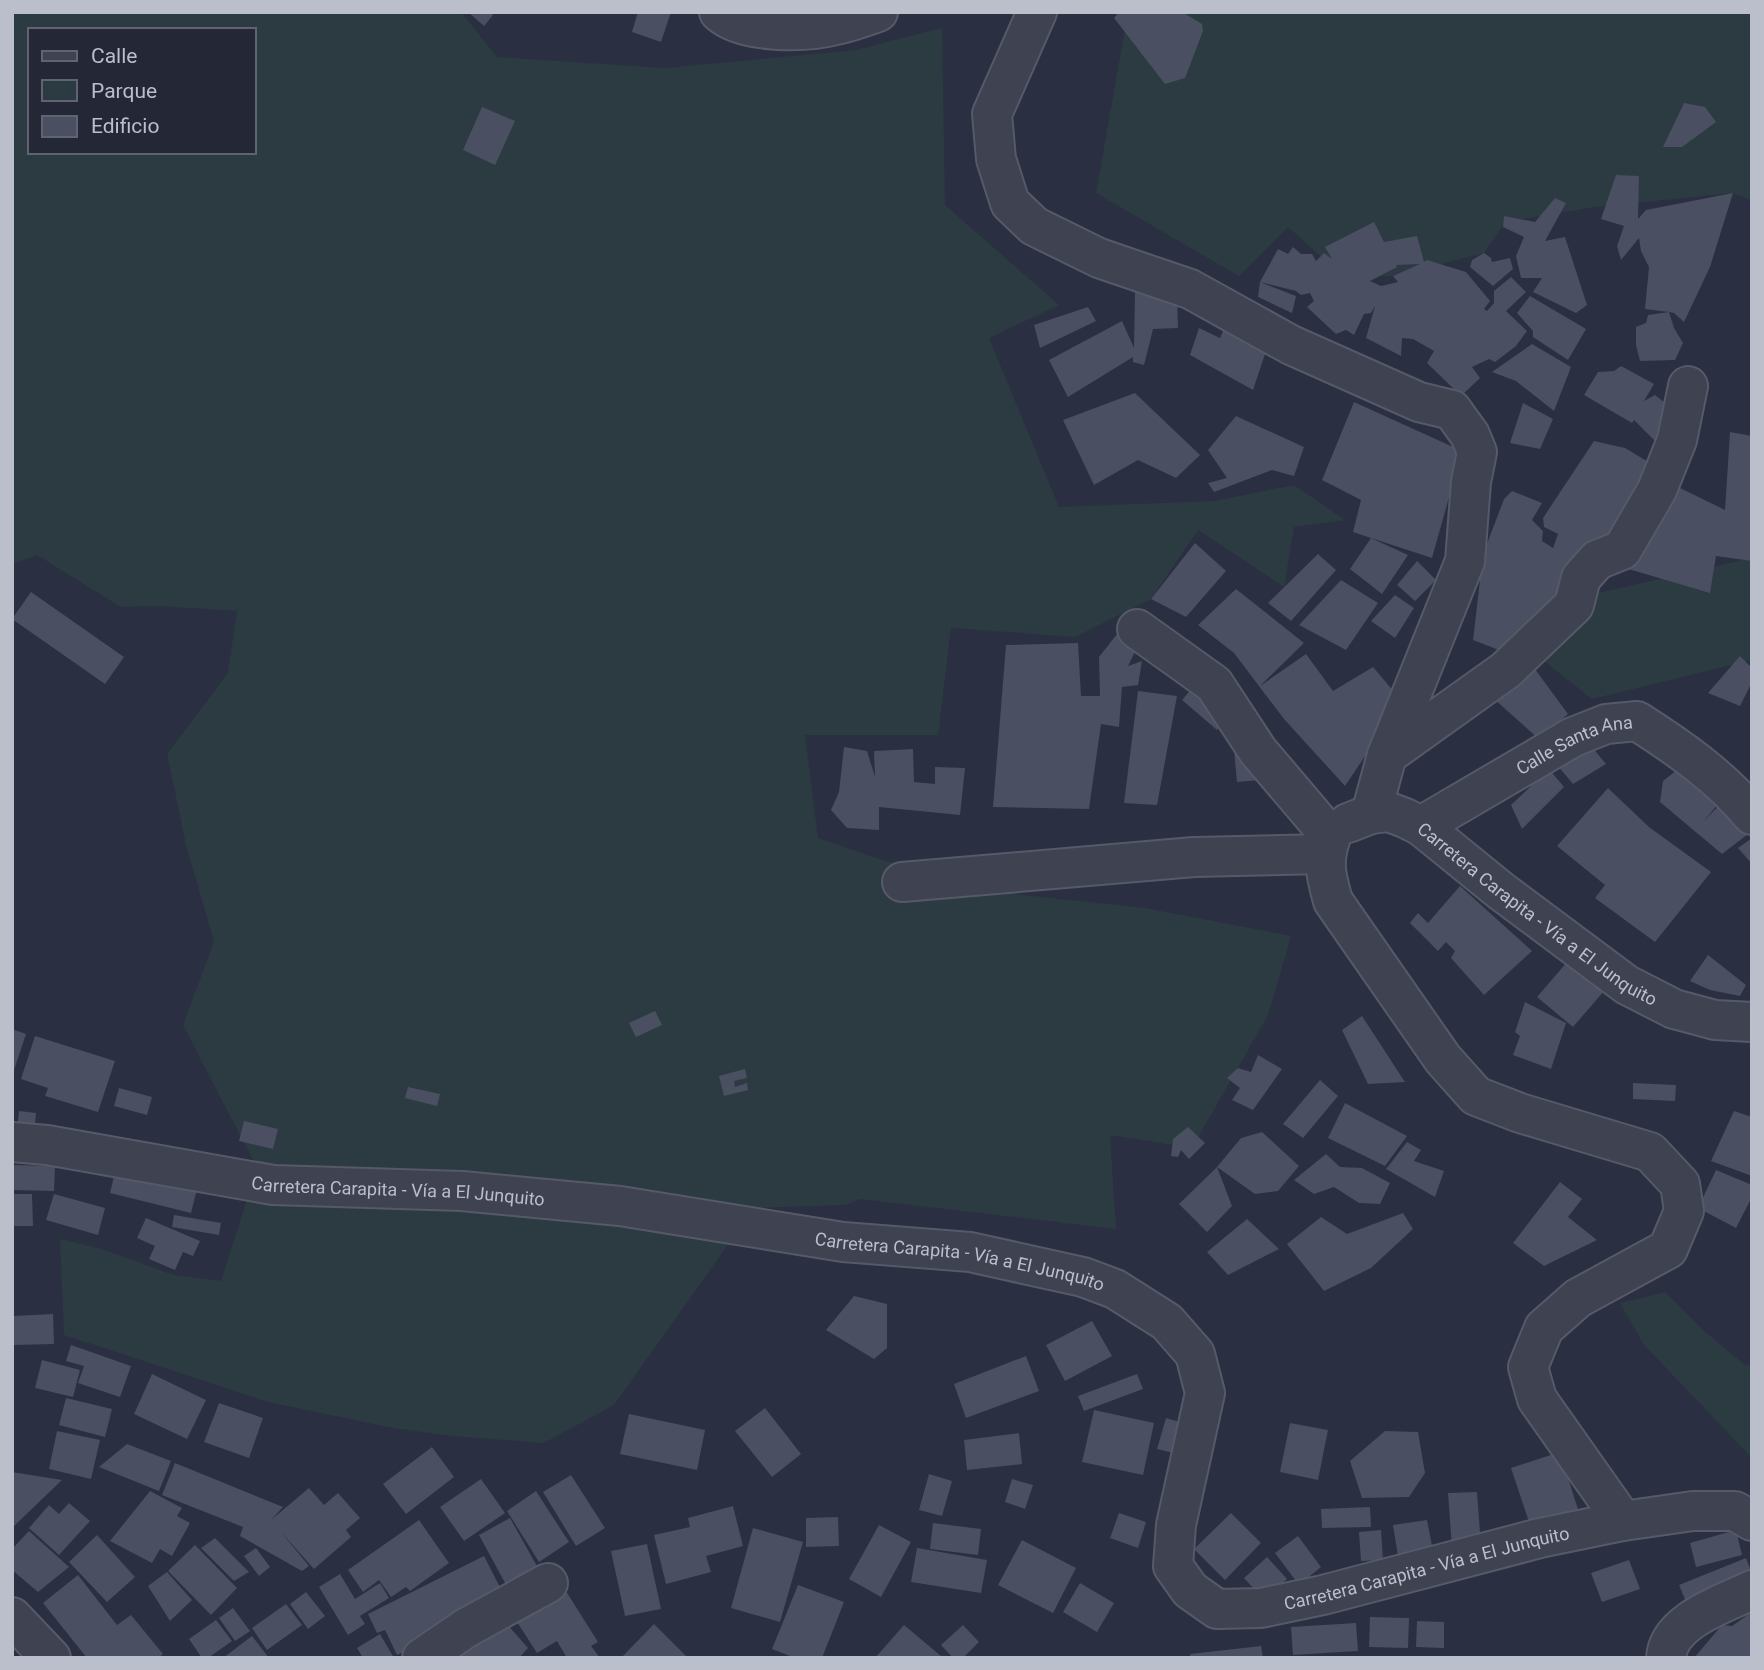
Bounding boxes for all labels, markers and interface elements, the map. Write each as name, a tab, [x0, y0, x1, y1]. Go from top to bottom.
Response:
legend	[28, 28, 256, 154]
text: Calle	[91, 44, 137, 68]
text: Parque	[91, 79, 157, 103]
text: Edificio	[91, 114, 159, 138]
street label: Calle Santa Ana	[1512, 711, 1633, 779]
street label: Carretera Carapita - Vía a El Junquito	[1414, 817, 1661, 1009]
street label: Carretera Carapita - Vía a El Junquito	[250, 1171, 546, 1209]
street label: Carretera Carapita - Vía a El Junquito	[814, 1227, 1108, 1295]
street label: Carretera Carapita - Vía a El Junquito	[1282, 1522, 1571, 1613]

